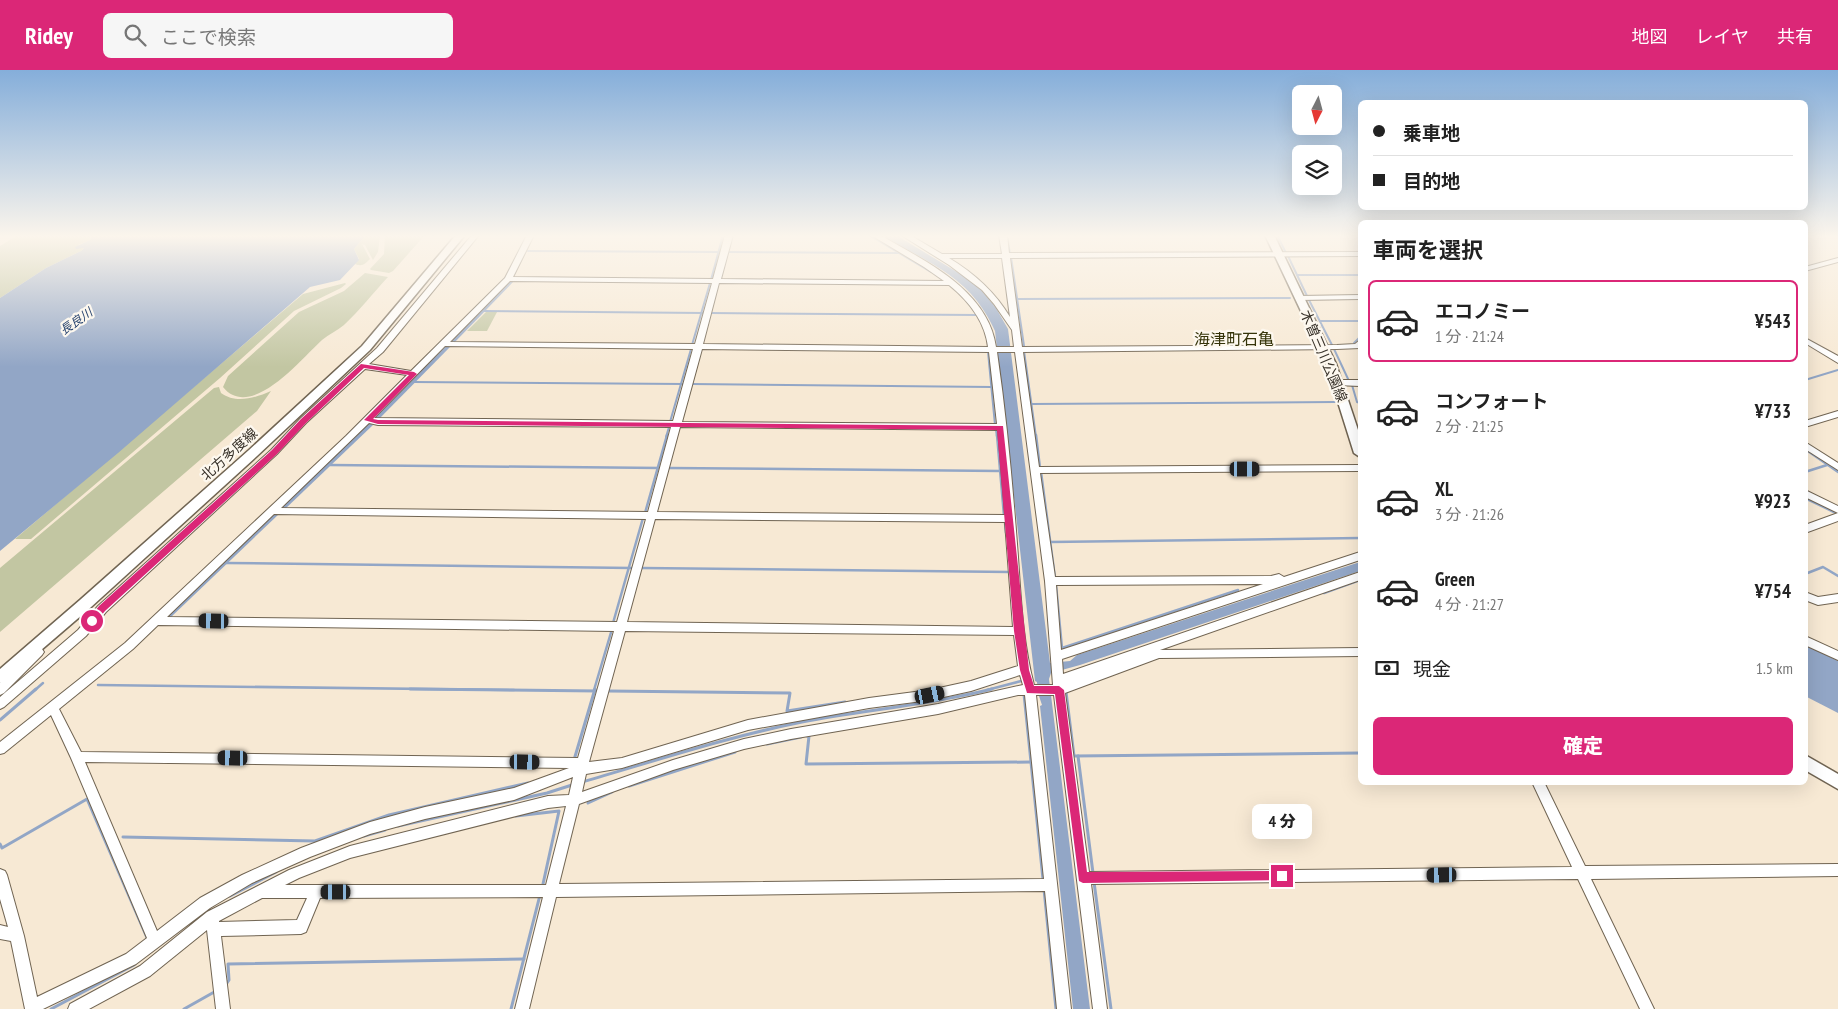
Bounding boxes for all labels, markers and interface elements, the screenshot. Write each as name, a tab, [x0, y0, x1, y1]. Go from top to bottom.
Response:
search box	[103, 13, 453, 58]
text: Ridey	[25, 20, 73, 51]
icon: search	[121, 21, 149, 49]
text: ここで検索	[161, 25, 256, 49]
text: 地図	[1632, 25, 1668, 48]
text: レイヤ	[1696, 25, 1749, 48]
text: 共有	[1777, 25, 1813, 48]
north arrow	[1292, 85, 1342, 135]
map controls	[1292, 85, 1342, 195]
text: 乗車地	[1403, 121, 1460, 145]
button: layers	[1292, 145, 1342, 195]
text: 目的地	[1403, 169, 1460, 193]
text: 車両を選択	[1373, 236, 1483, 264]
icon: car	[1375, 299, 1420, 344]
text: エコノミー	[1435, 299, 1530, 323]
water label: 長良川	[57, 303, 97, 337]
street label: 木曽三川公園線	[1297, 307, 1351, 405]
text: ¥543	[1755, 309, 1791, 333]
text: 1 分 · 21:24	[1435, 326, 1504, 346]
district label: 海津町石亀	[1194, 329, 1274, 349]
icon: car	[1375, 389, 1420, 434]
text: コンフォート	[1435, 389, 1548, 413]
text: ¥733	[1755, 399, 1791, 423]
text: 2 分 · 21:25	[1435, 416, 1504, 436]
street label: 北方多度線	[197, 424, 261, 484]
car	[1230, 462, 1260, 477]
text: XL	[1435, 477, 1453, 501]
icon: car	[1375, 479, 1420, 524]
text: ¥923	[1755, 489, 1791, 513]
text: 3 分 · 21:26	[1435, 504, 1504, 524]
text: Green	[1435, 567, 1475, 591]
icon: car	[1375, 569, 1420, 614]
text: ¥754	[1755, 579, 1791, 603]
text: 4 分 · 21:27	[1435, 594, 1504, 614]
route start	[81, 610, 103, 632]
car	[198, 613, 229, 629]
icon: cash	[1373, 654, 1401, 682]
text: 現金	[1413, 657, 1451, 681]
text: 1.5 km	[1756, 658, 1793, 678]
car	[913, 685, 946, 705]
button: 確定	[1373, 717, 1793, 775]
car	[217, 750, 248, 766]
car	[509, 754, 540, 770]
callout: 4 分	[1252, 804, 1312, 838]
text: 4 分	[1269, 811, 1295, 831]
route end	[1271, 865, 1293, 887]
car	[1426, 867, 1457, 883]
car	[321, 885, 351, 900]

